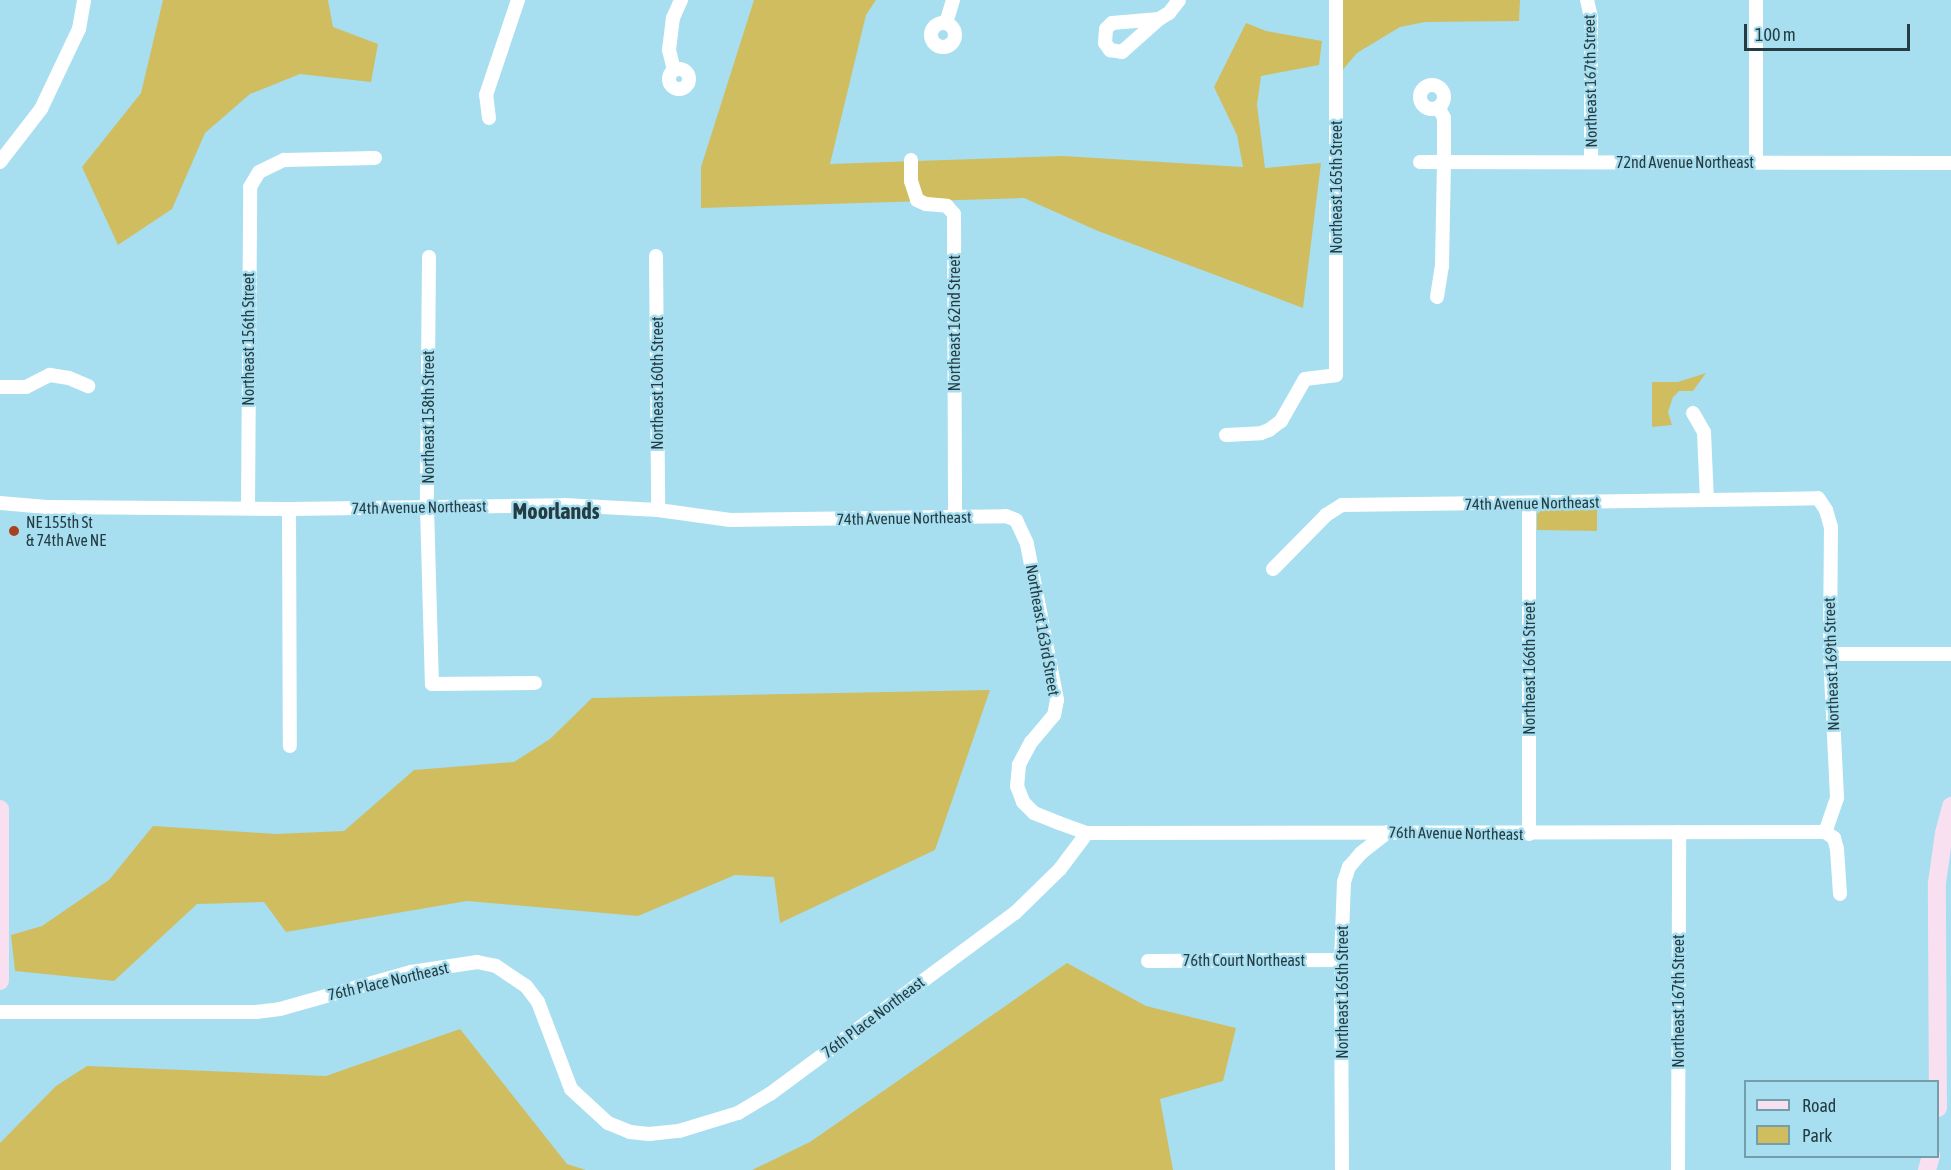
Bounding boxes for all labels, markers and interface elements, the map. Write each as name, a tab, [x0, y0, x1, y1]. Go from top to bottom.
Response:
scale bar	[1747, 12, 1914, 50]
street label: Northeast 167th Street	[1579, 14, 1601, 148]
text: 100 m	[1755, 24, 1796, 45]
street label: Northeast 165th Street	[1326, 120, 1346, 254]
street label: 72nd Avenue Northeast	[1616, 152, 1754, 172]
street label: Northeast 162nd Street	[944, 255, 964, 391]
street label: Northeast 156th Street	[238, 272, 258, 406]
street label: Northeast 160th Street	[647, 316, 667, 450]
street label: Northeast 158th Street	[418, 350, 438, 484]
street label: 74th Avenue Northeast	[1464, 492, 1600, 514]
street label: 74th Avenue Northeast	[351, 496, 487, 518]
district label: Moorlands	[513, 499, 599, 525]
street label: 74th Avenue Northeast	[836, 507, 972, 529]
place label: NE 155th St & 74th Ave NE	[26, 512, 106, 550]
marker: NE 155th St & 74th Ave NE	[7, 524, 21, 538]
street label: Northeast 163rd Street	[1022, 563, 1064, 697]
street label: Northeast 169th Street	[1819, 597, 1843, 731]
street label: Northeast 166th Street	[1519, 601, 1539, 735]
street label: 76th Avenue Northeast	[1388, 822, 1524, 844]
street label: Northeast 165th Street	[1332, 925, 1352, 1059]
street label: Northeast 167th Street	[1668, 934, 1688, 1068]
street label: 76th Court Northeast	[1183, 950, 1305, 970]
street label: 76th Place Northeast	[326, 958, 450, 1004]
street label: 76th Place Northeast	[818, 972, 928, 1062]
legend	[1744, 1080, 1939, 1158]
text: Road	[1802, 1095, 1836, 1116]
text: Park	[1802, 1125, 1832, 1146]

